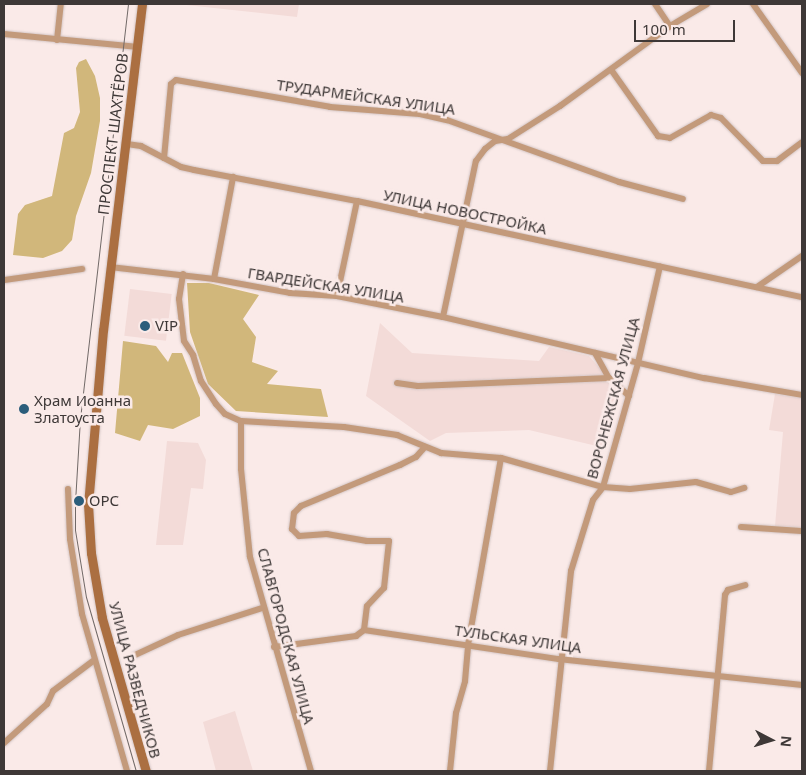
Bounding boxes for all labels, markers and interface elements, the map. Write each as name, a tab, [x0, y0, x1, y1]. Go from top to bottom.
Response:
scale bar	[636, 10, 737, 42]
text: 100 m	[642, 19, 686, 39]
street label: ПРОСПЕКТ ШАХТЁРОВ	[94, 52, 132, 216]
street label: ТРУДАРМЕЙСКАЯ УЛИЦА	[276, 76, 456, 118]
street label: УЛИЦА НОВОСТРОЙКА	[382, 186, 548, 238]
street label: ГВАРДЕЙСКАЯ УЛИЦА	[247, 264, 405, 306]
street label: ВОРОНЕЖСКАЯ УЛИЦА	[583, 315, 643, 481]
place label: VIP	[155, 317, 178, 335]
marker: VIP	[139, 320, 151, 332]
place label: Храм Иоанна Златоуста	[34, 391, 131, 426]
marker: Храм Иоанна Златоуста	[18, 403, 30, 415]
place label: ОРС	[89, 492, 119, 510]
marker: ОРС	[73, 495, 85, 507]
street label: СЛАВГОРОДСКАЯ УЛИЦА	[254, 546, 318, 726]
street label: УЛИЦА РАЗВЕДЧИКОВ	[105, 600, 165, 760]
street label: ТУЛЬСКАЯ УЛИЦА	[453, 621, 583, 657]
north arrow	[746, 715, 796, 765]
text: N	[776, 735, 796, 748]

